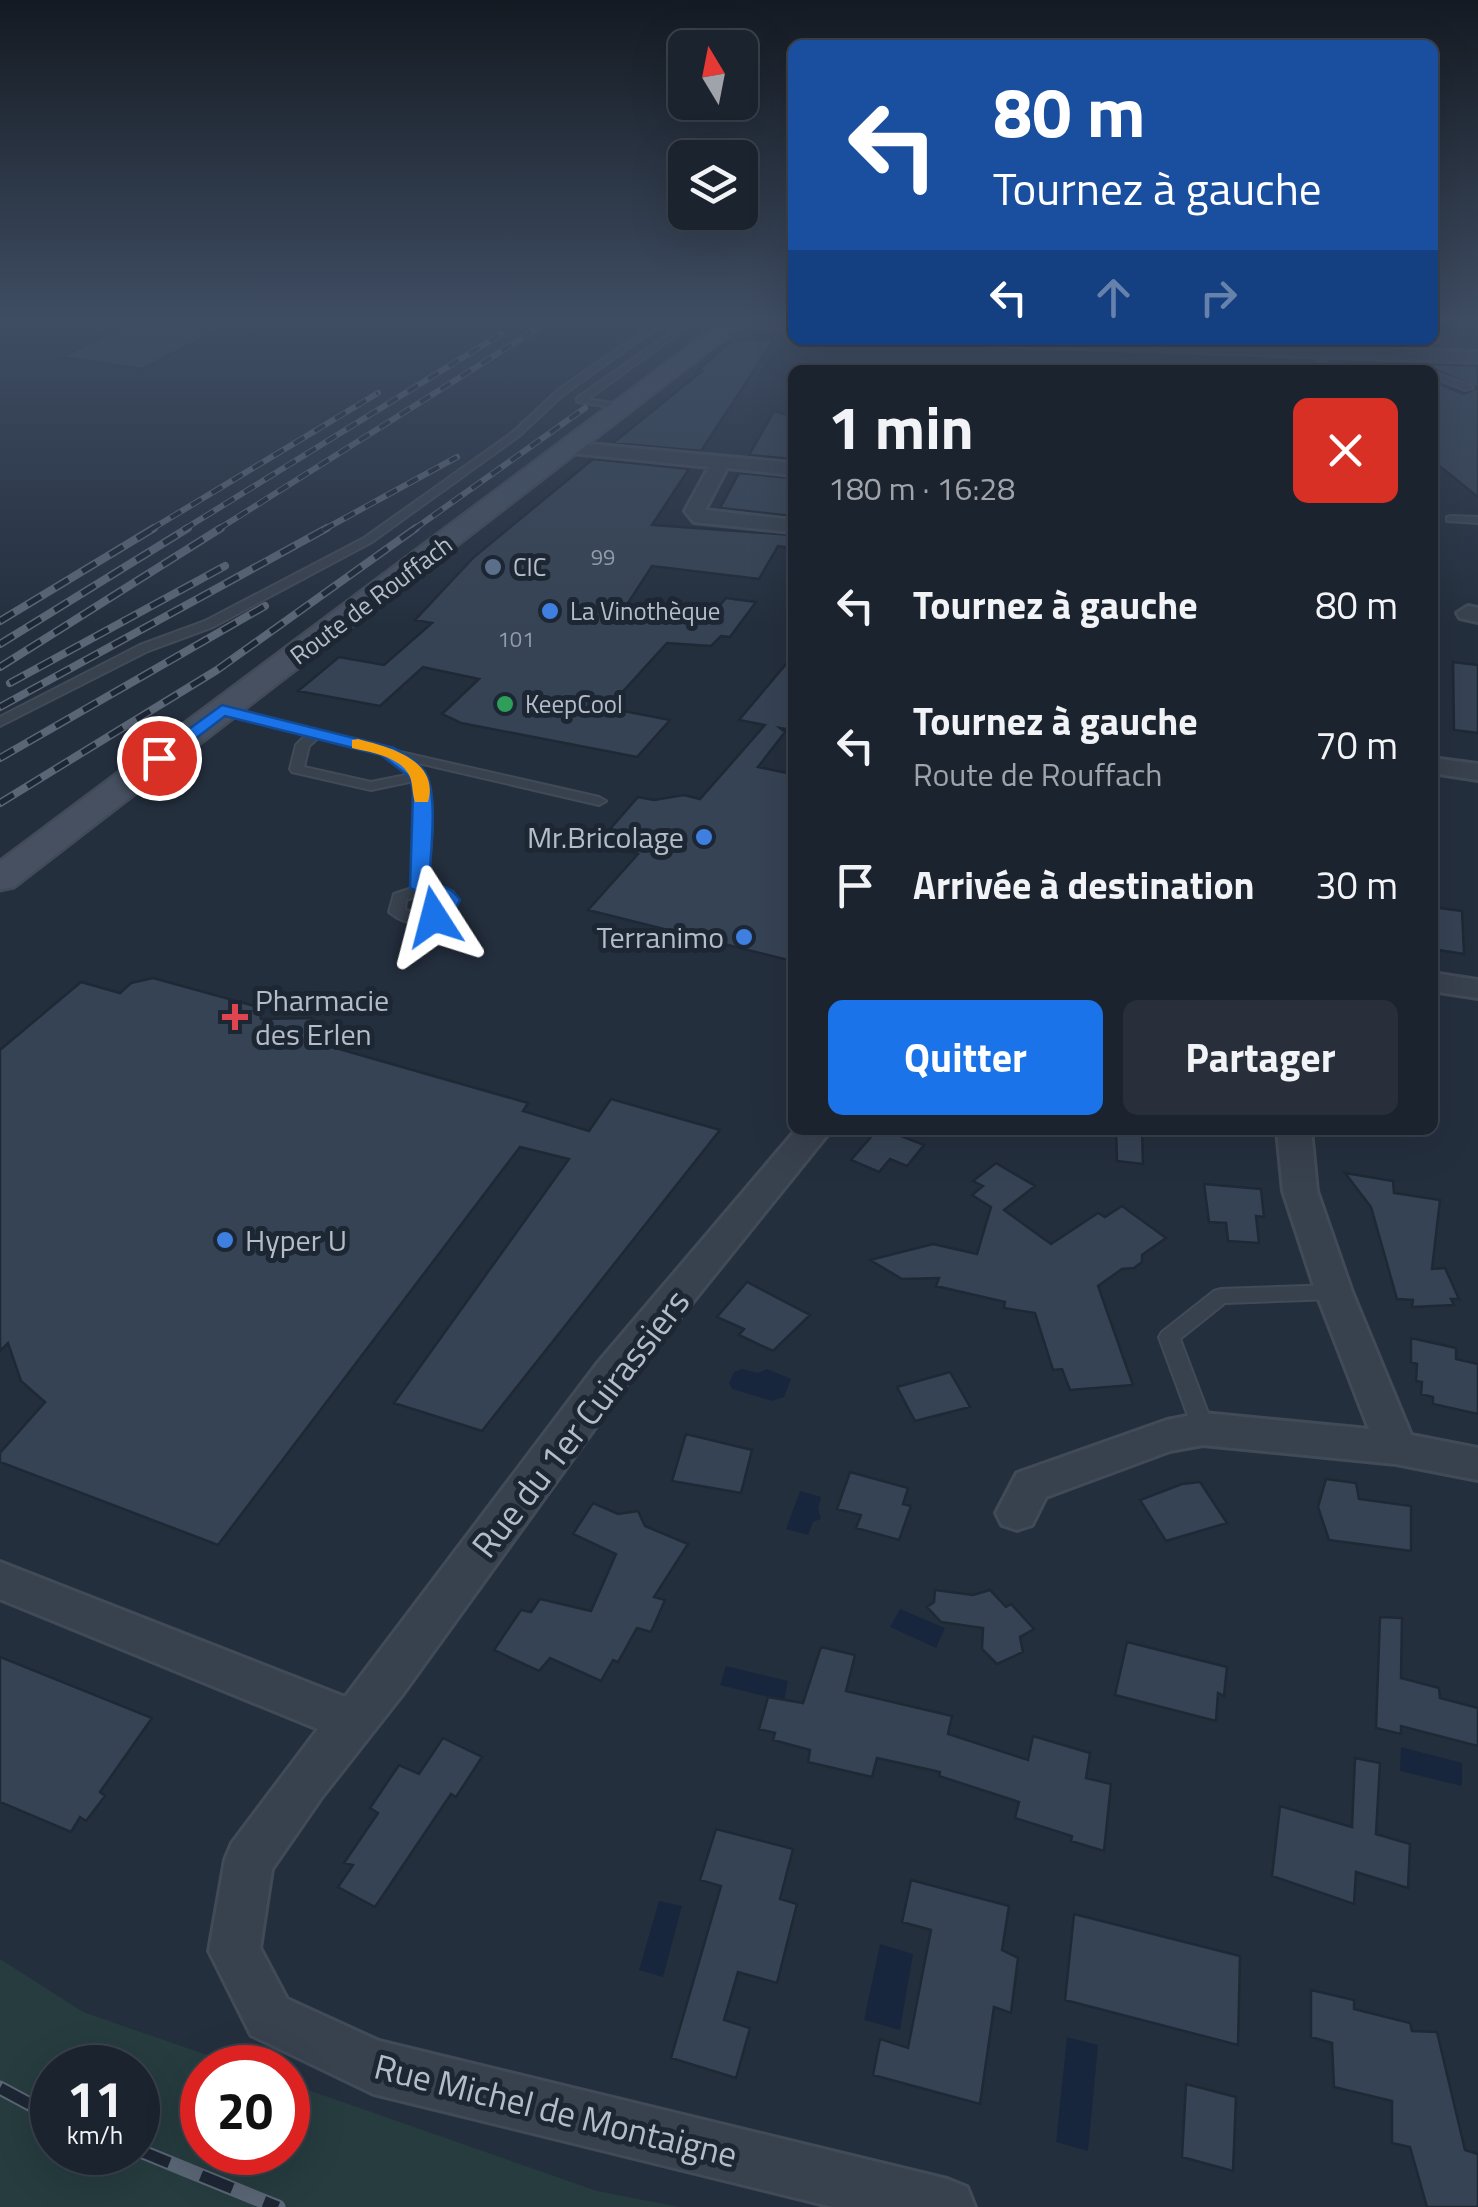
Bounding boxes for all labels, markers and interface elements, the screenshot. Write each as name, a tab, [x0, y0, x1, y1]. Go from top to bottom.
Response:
north arrow	[668, 30, 758, 120]
map controls	[668, 30, 758, 230]
text: 80 m	[993, 58, 1146, 164]
icon: left	[828, 80, 958, 210]
button: layers	[668, 140, 758, 230]
text: Tournez à gauche	[993, 154, 1322, 222]
icon: left	[981, 270, 1036, 325]
icon: ahead	[1086, 270, 1141, 325]
icon: right	[1191, 270, 1246, 325]
text: 1 min	[828, 381, 974, 472]
button: close	[1293, 398, 1398, 503]
text: 180 m · 16:28	[828, 464, 1015, 512]
street label: Route de Rouffach	[282, 526, 460, 674]
house number: 99	[591, 540, 615, 574]
place label: CIC	[513, 548, 546, 586]
marker: CIC	[482, 556, 504, 578]
text: Tournez à gauche	[913, 576, 1198, 634]
text: 80 m	[1315, 576, 1398, 634]
icon: left	[828, 578, 883, 633]
place label: La Vinothèque	[570, 592, 720, 630]
marker: La Vinothèque	[539, 600, 561, 622]
house number: 101	[498, 622, 534, 656]
place label: KeepCool	[525, 685, 623, 723]
text: Tournez à gauche	[913, 692, 1198, 750]
marker: KeepCool	[494, 693, 516, 715]
pin	[117, 716, 202, 801]
text: 70 m	[1315, 716, 1398, 774]
icon: left	[828, 718, 883, 773]
icon: arrive	[132, 731, 187, 786]
text: Route de Rouffach	[913, 750, 1163, 798]
place label: Mr.Bricolage	[527, 814, 684, 860]
marker: Mr.Bricolage	[693, 826, 715, 848]
text: Arrivée à destination	[913, 856, 1255, 914]
text: 30 m	[1315, 856, 1398, 914]
icon: arrive	[828, 858, 883, 913]
position arrow	[382, 865, 486, 969]
place label: Terranimo	[596, 914, 724, 960]
marker: Terranimo	[733, 926, 755, 948]
place label: Pharmacie des Erlen	[255, 977, 389, 1057]
button: Quitter	[828, 1000, 1103, 1115]
button: Partager	[1123, 1000, 1398, 1115]
marker: Pharmacie des Erlen	[224, 1006, 246, 1028]
place label: Hyper U	[245, 1217, 347, 1263]
marker: Hyper U	[214, 1229, 236, 1251]
street label: Rue du 1er Cuirassiers	[458, 1277, 702, 1569]
street label: Rue Michel de Montaigne	[369, 2039, 743, 2181]
speed limit sign: 20	[180, 2045, 310, 2175]
text: 11	[67, 2060, 123, 2136]
text: km/h	[67, 2116, 123, 2154]

